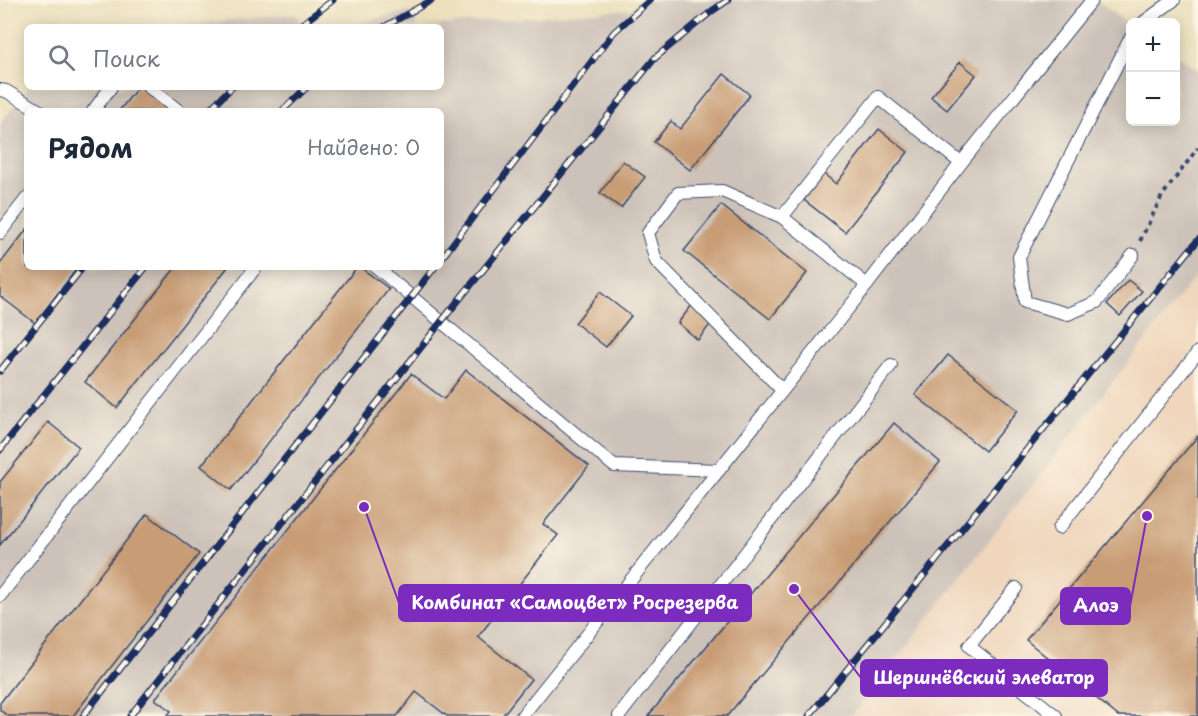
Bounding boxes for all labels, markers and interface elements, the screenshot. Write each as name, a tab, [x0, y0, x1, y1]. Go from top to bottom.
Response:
map controls	[1126, 18, 1180, 126]
button: +	[1126, 18, 1180, 72]
search box	[24, 24, 444, 90]
icon: search	[45, 41, 78, 74]
text: Поиск	[93, 41, 160, 74]
button: −	[1126, 72, 1180, 126]
text: Рядом	[48, 128, 133, 167]
text: Найдено: 0	[307, 132, 420, 162]
callout: Комбинат «Самоцвет» Росрезерва	[399, 585, 751, 621]
text: Комбинат «Самоцвет» Росрезерва	[412, 588, 738, 615]
callout: Алоэ	[1061, 588, 1130, 624]
text: Алоэ	[1073, 591, 1119, 618]
callout: Шершнёвский элеватор	[861, 660, 1107, 696]
text: Шершнёвский элеватор	[873, 663, 1095, 690]

